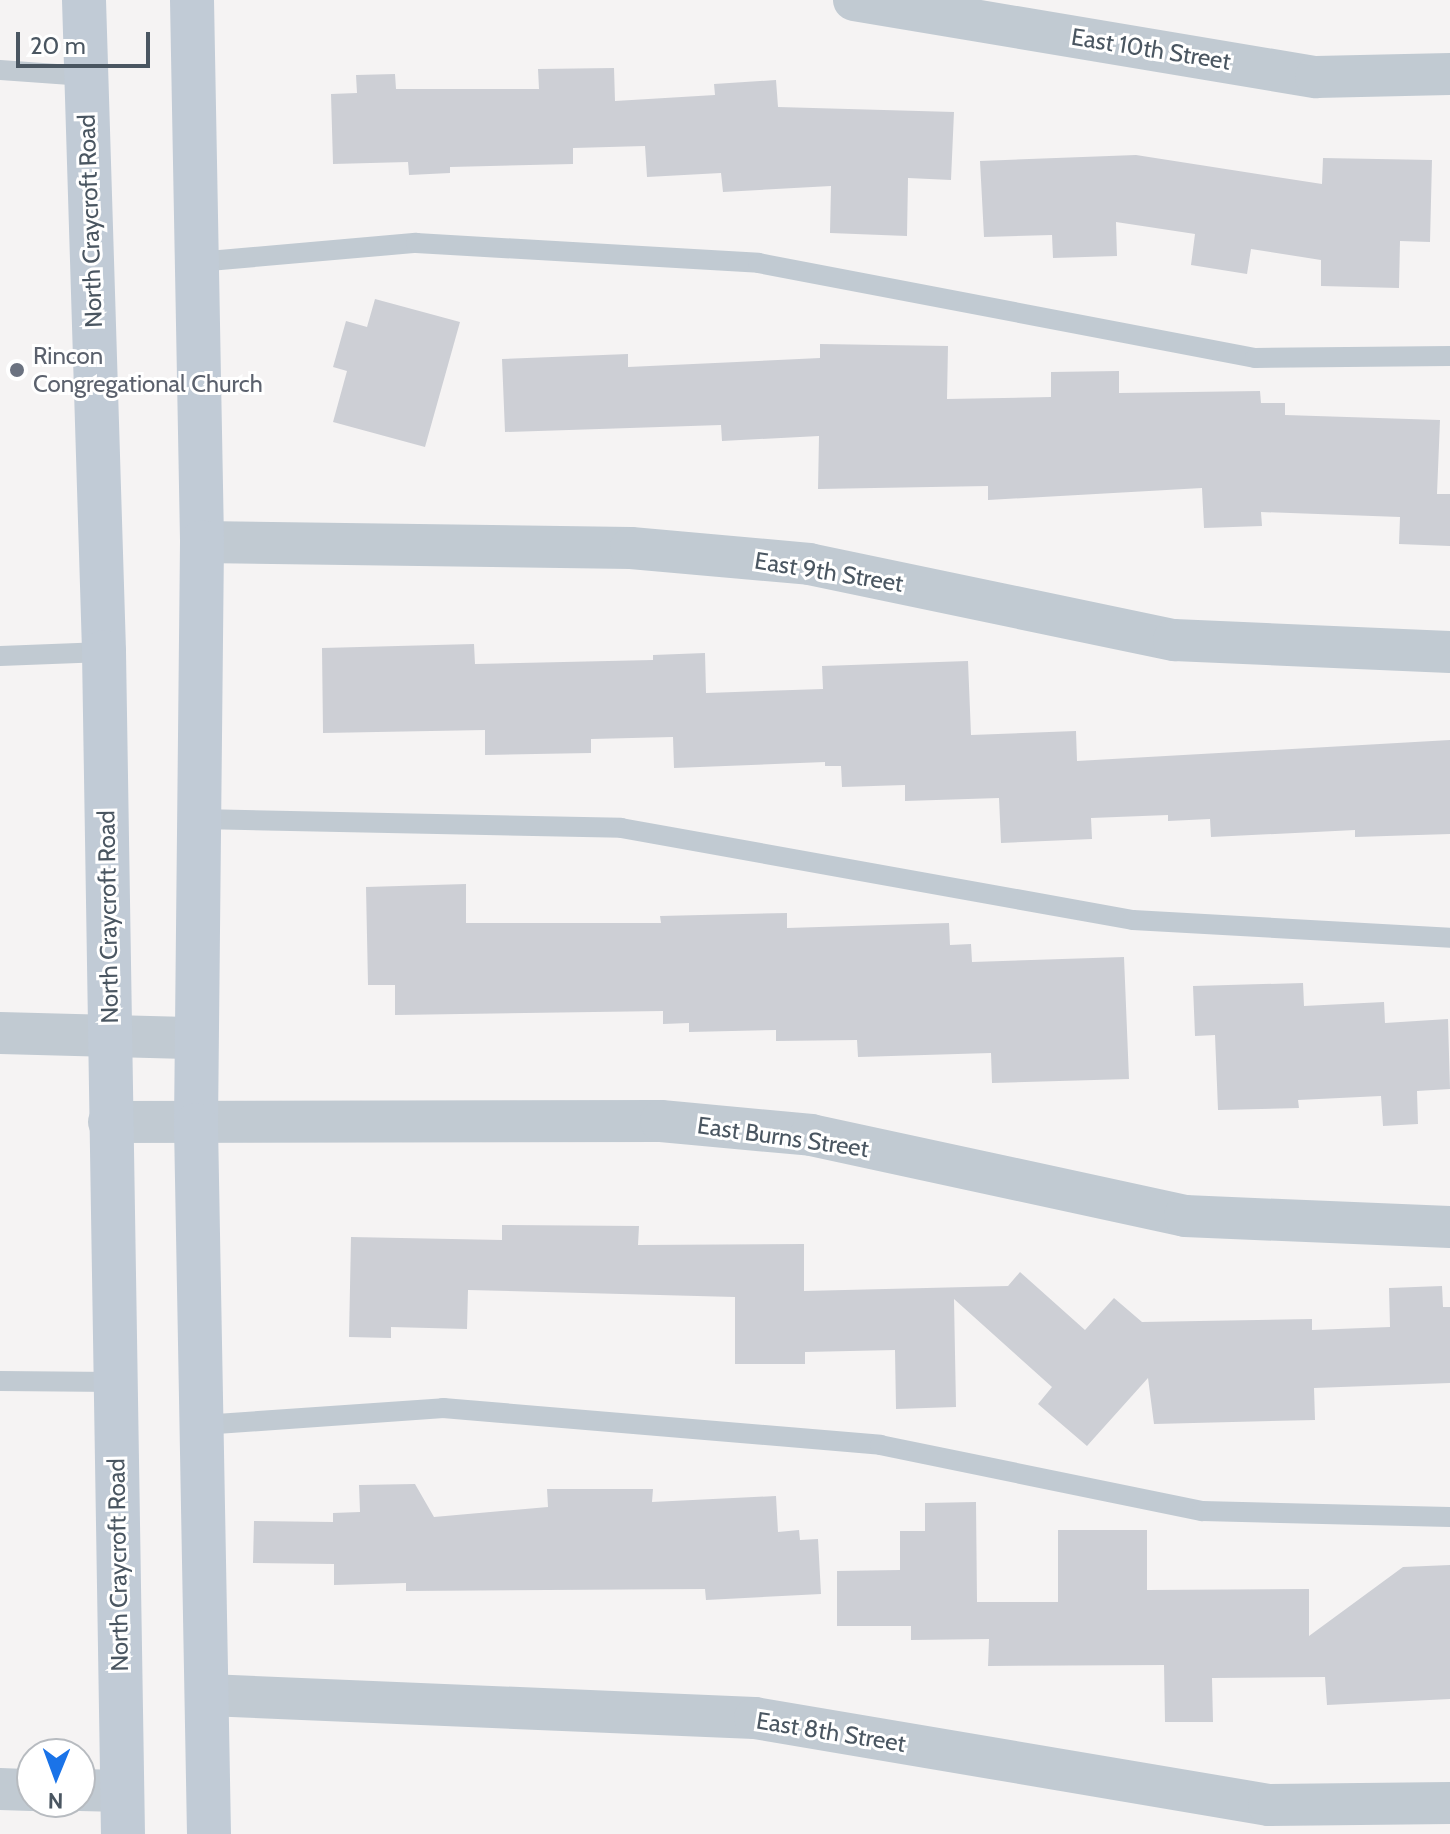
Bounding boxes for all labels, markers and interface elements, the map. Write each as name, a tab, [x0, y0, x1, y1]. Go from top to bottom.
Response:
scale bar	[20, 16, 154, 66]
street label: East 10th Street	[1069, 22, 1233, 76]
text: 20 m	[30, 31, 86, 60]
street label: North Craycroft Road	[72, 114, 108, 328]
place label: Rincon Congregational Church	[33, 342, 263, 398]
marker: Rincon Congregational Church	[8, 361, 26, 379]
street label: East 9th Street	[753, 546, 905, 598]
street label: North Craycroft Road	[92, 810, 124, 1024]
street label: East Burns Street	[695, 1111, 871, 1163]
street label: North Craycroft Road	[102, 1458, 134, 1672]
street label: East 8th Street	[754, 1706, 908, 1758]
north arrow	[16, 1738, 96, 1818]
text: N	[48, 1787, 64, 1814]

